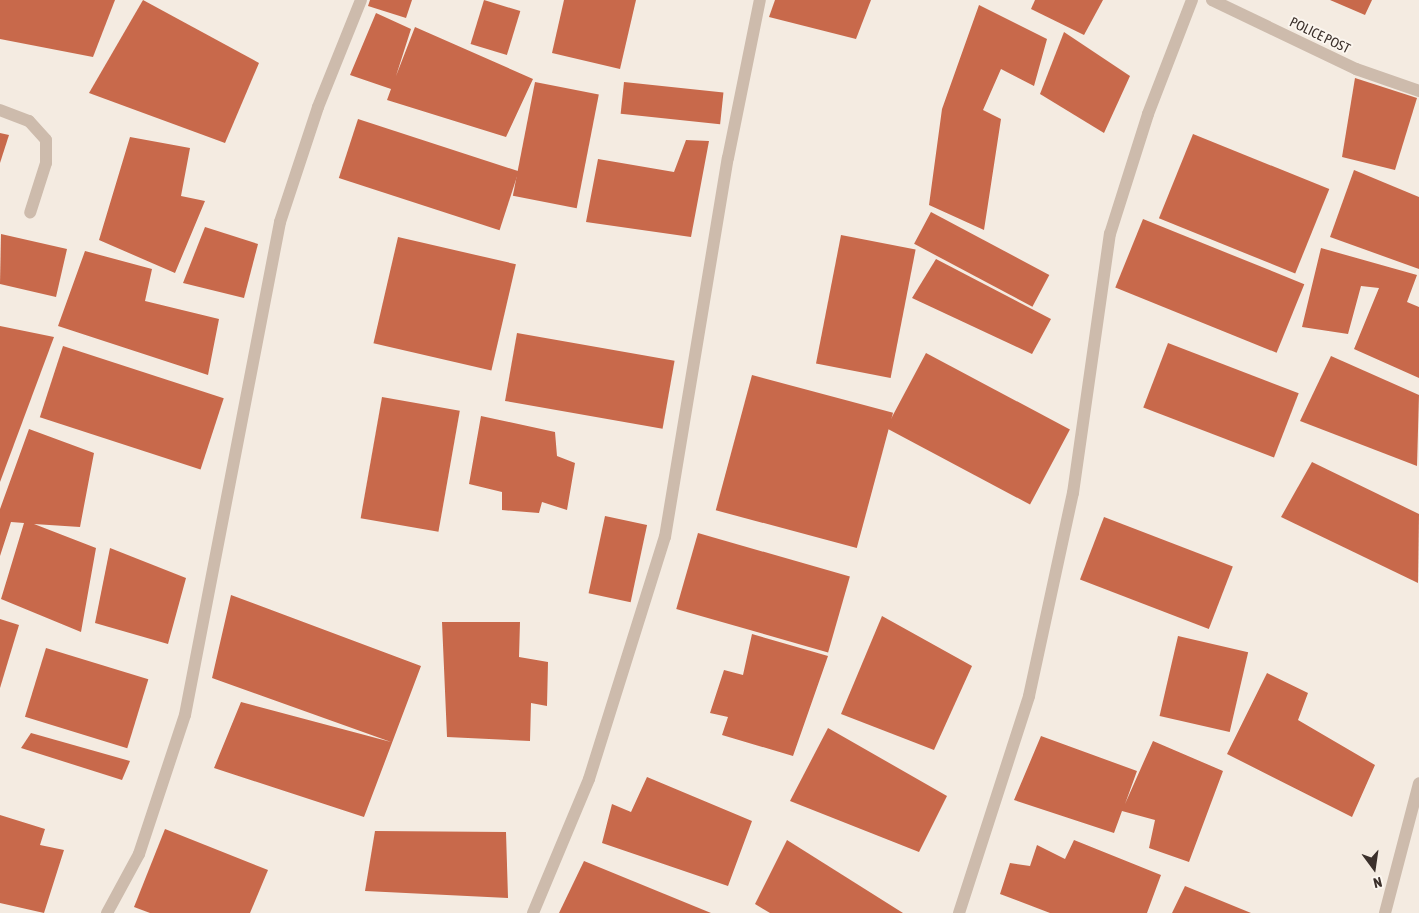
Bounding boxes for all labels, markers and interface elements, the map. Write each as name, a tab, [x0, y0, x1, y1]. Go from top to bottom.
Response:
street label: POLICE POST	[1287, 13, 1353, 57]
north arrow	[1349, 843, 1399, 893]
text: N	[1372, 874, 1384, 891]

